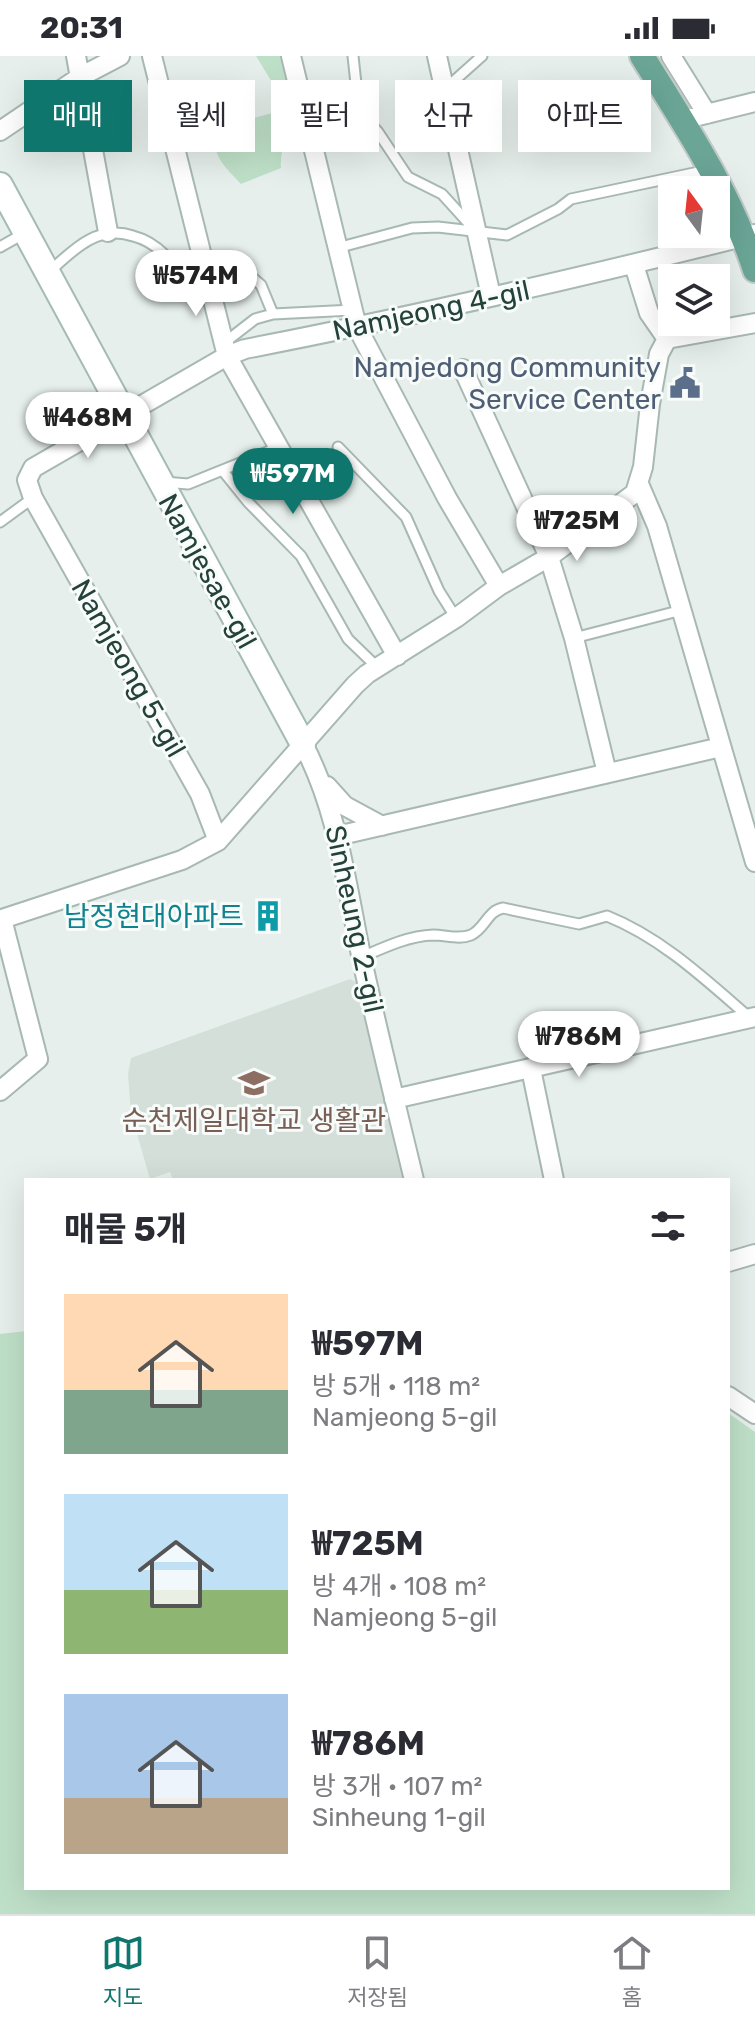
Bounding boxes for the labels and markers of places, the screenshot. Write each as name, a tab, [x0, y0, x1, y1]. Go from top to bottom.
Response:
pin: ₩574M	[140, 250, 252, 318]
place label: Namjedong Community Service Center	[354, 351, 661, 416]
public building icon: Namjedong Community Service Center	[668, 366, 702, 400]
pin: ₩468M	[32, 392, 144, 460]
pin: ₩597M	[237, 448, 349, 516]
pin: ₩725M	[521, 495, 633, 563]
building icon: 남정현대아파트	[251, 899, 285, 933]
place label: 남정현대아파트	[64, 900, 244, 933]
pin: ₩786M	[523, 1011, 635, 1079]
school or university icon: 순천제일대학교 생활관	[237, 1066, 271, 1100]
place label: 순천제일대학교 생활관	[122, 1104, 386, 1137]

